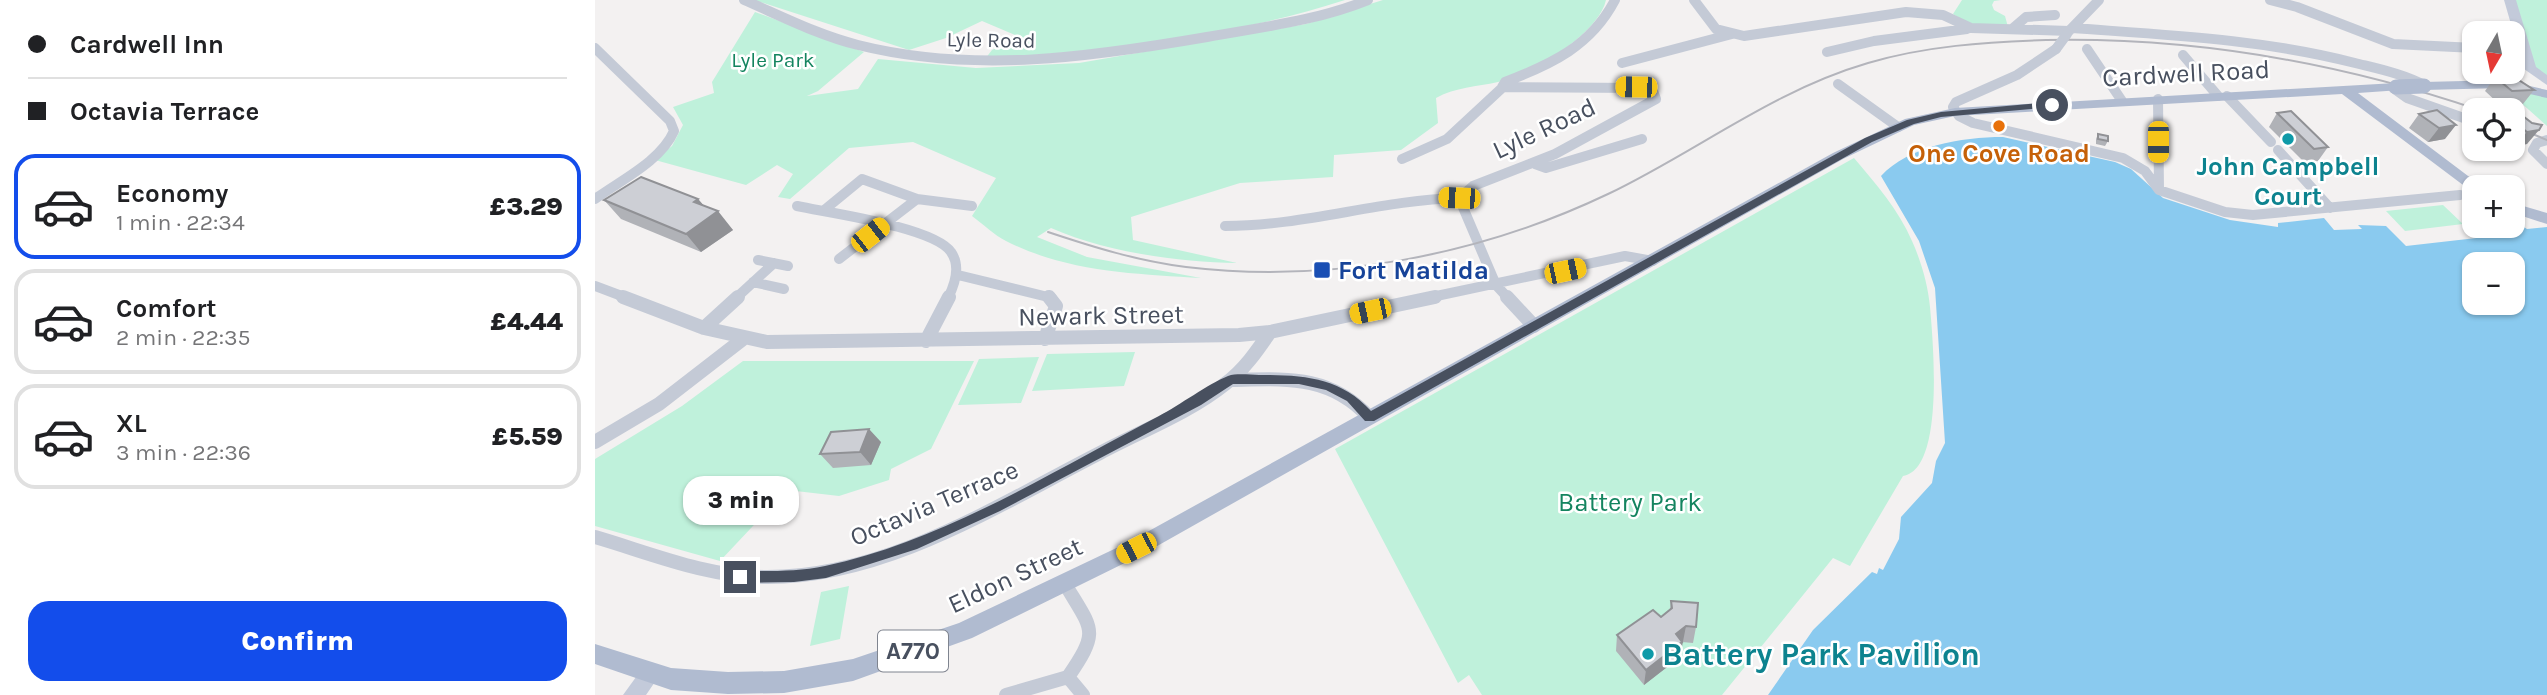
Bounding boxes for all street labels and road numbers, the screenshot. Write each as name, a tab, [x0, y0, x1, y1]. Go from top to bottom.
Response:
street label: Lyle Road	[946, 27, 1036, 53]
street label: Cardwell Road	[2101, 54, 2271, 93]
street label: Lyle Road	[1488, 91, 1601, 166]
street label: Newark Street	[1018, 299, 1184, 332]
street label: Octavia Terrace	[845, 454, 1023, 553]
street label: Eldon Street	[943, 531, 1088, 620]
road number: A770	[878, 630, 948, 672]

